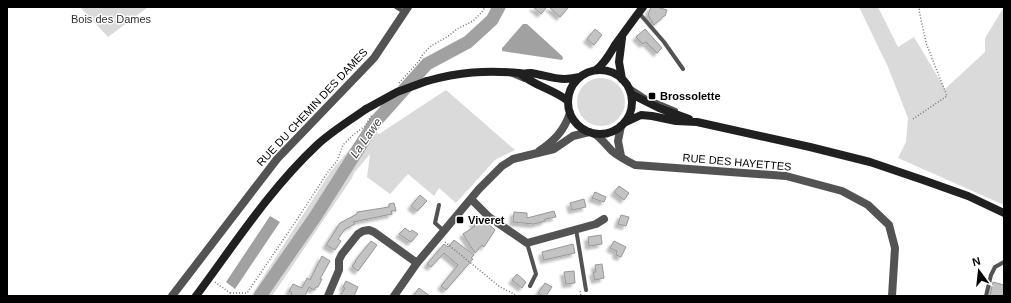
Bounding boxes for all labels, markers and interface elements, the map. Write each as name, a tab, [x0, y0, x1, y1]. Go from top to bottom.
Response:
park label: Bois des Dames	[71, 13, 152, 25]
street label: RUE DU CHEMIN DES DAMES	[254, 46, 370, 168]
place label: Brossolette	[660, 90, 721, 102]
marker: Brossolette	[647, 91, 657, 101]
water label: La Lawe	[347, 115, 385, 161]
street label: RUE DES HAYETTES	[682, 151, 792, 173]
place label: Viveret	[468, 214, 505, 226]
marker: Viveret	[455, 215, 465, 225]
north arrow	[959, 251, 999, 291]
text: N	[971, 255, 982, 268]

